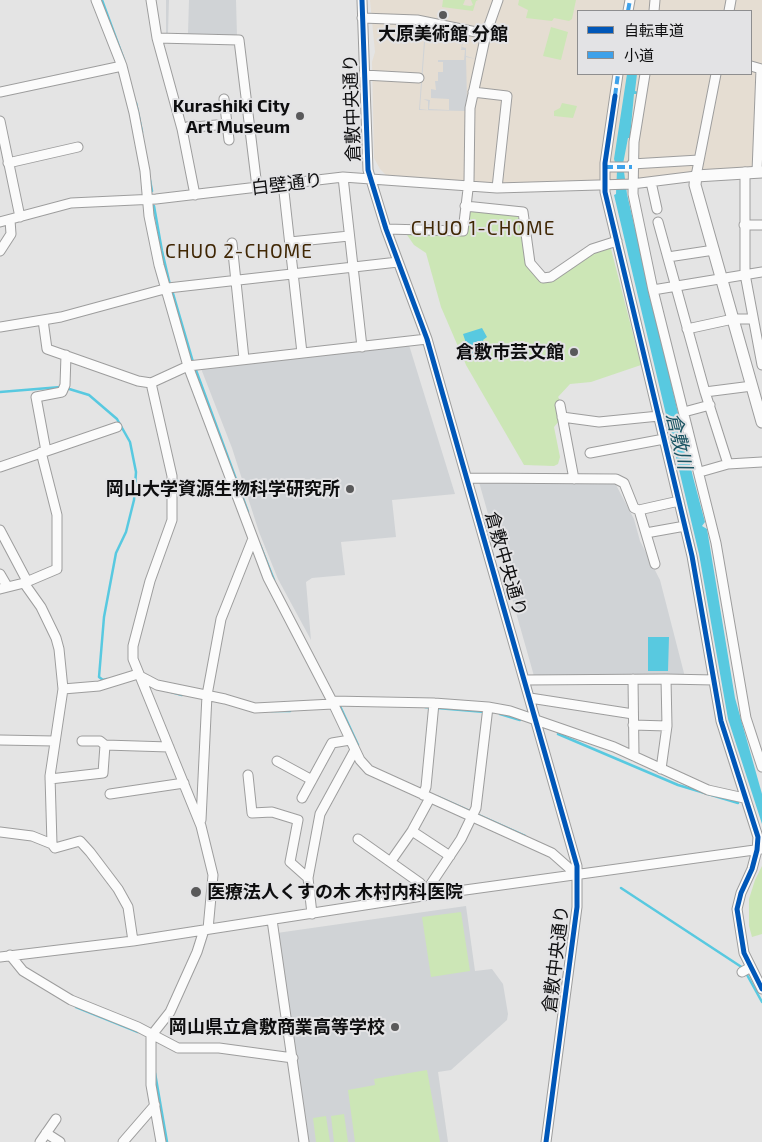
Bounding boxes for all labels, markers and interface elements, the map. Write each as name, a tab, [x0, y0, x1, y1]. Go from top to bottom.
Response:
marker: 大原美術館 分館	[437, 9, 449, 21]
legend	[577, 10, 752, 75]
text: 自転車道	[624, 21, 684, 39]
place label: 大原美術館 分館	[378, 23, 508, 45]
text: 小道	[624, 46, 654, 64]
street label: 倉敷中央通り	[339, 54, 365, 162]
place label: Kurashiki City Art Museum	[173, 95, 290, 138]
marker: Kurashiki City Art Museum	[294, 110, 306, 122]
street label: 白壁通り	[250, 169, 324, 199]
district label: CHUO 1-CHOME	[409, 218, 557, 240]
district label: CHUO 2-CHOME	[164, 241, 314, 263]
place label: 倉敷市芸文館	[456, 341, 564, 363]
marker: 倉敷市芸文館	[568, 346, 580, 358]
water label: 倉敷川	[661, 411, 697, 471]
place label: 岡山大学資源生物科学研究所	[106, 478, 340, 500]
marker: 岡山大学資源生物科学研究所	[344, 483, 356, 495]
street label: 倉敷中央通り	[481, 509, 531, 619]
place label: 医療法人くすの木 木村内科医院	[207, 881, 463, 903]
marker: 医療法人くすの木 木村内科医院	[189, 885, 203, 899]
street label: 倉敷中央通り	[539, 904, 573, 1014]
place label: 岡山県立倉敷商業高等学校	[169, 1016, 385, 1038]
marker: 岡山県立倉敷商業高等学校	[389, 1021, 401, 1033]

